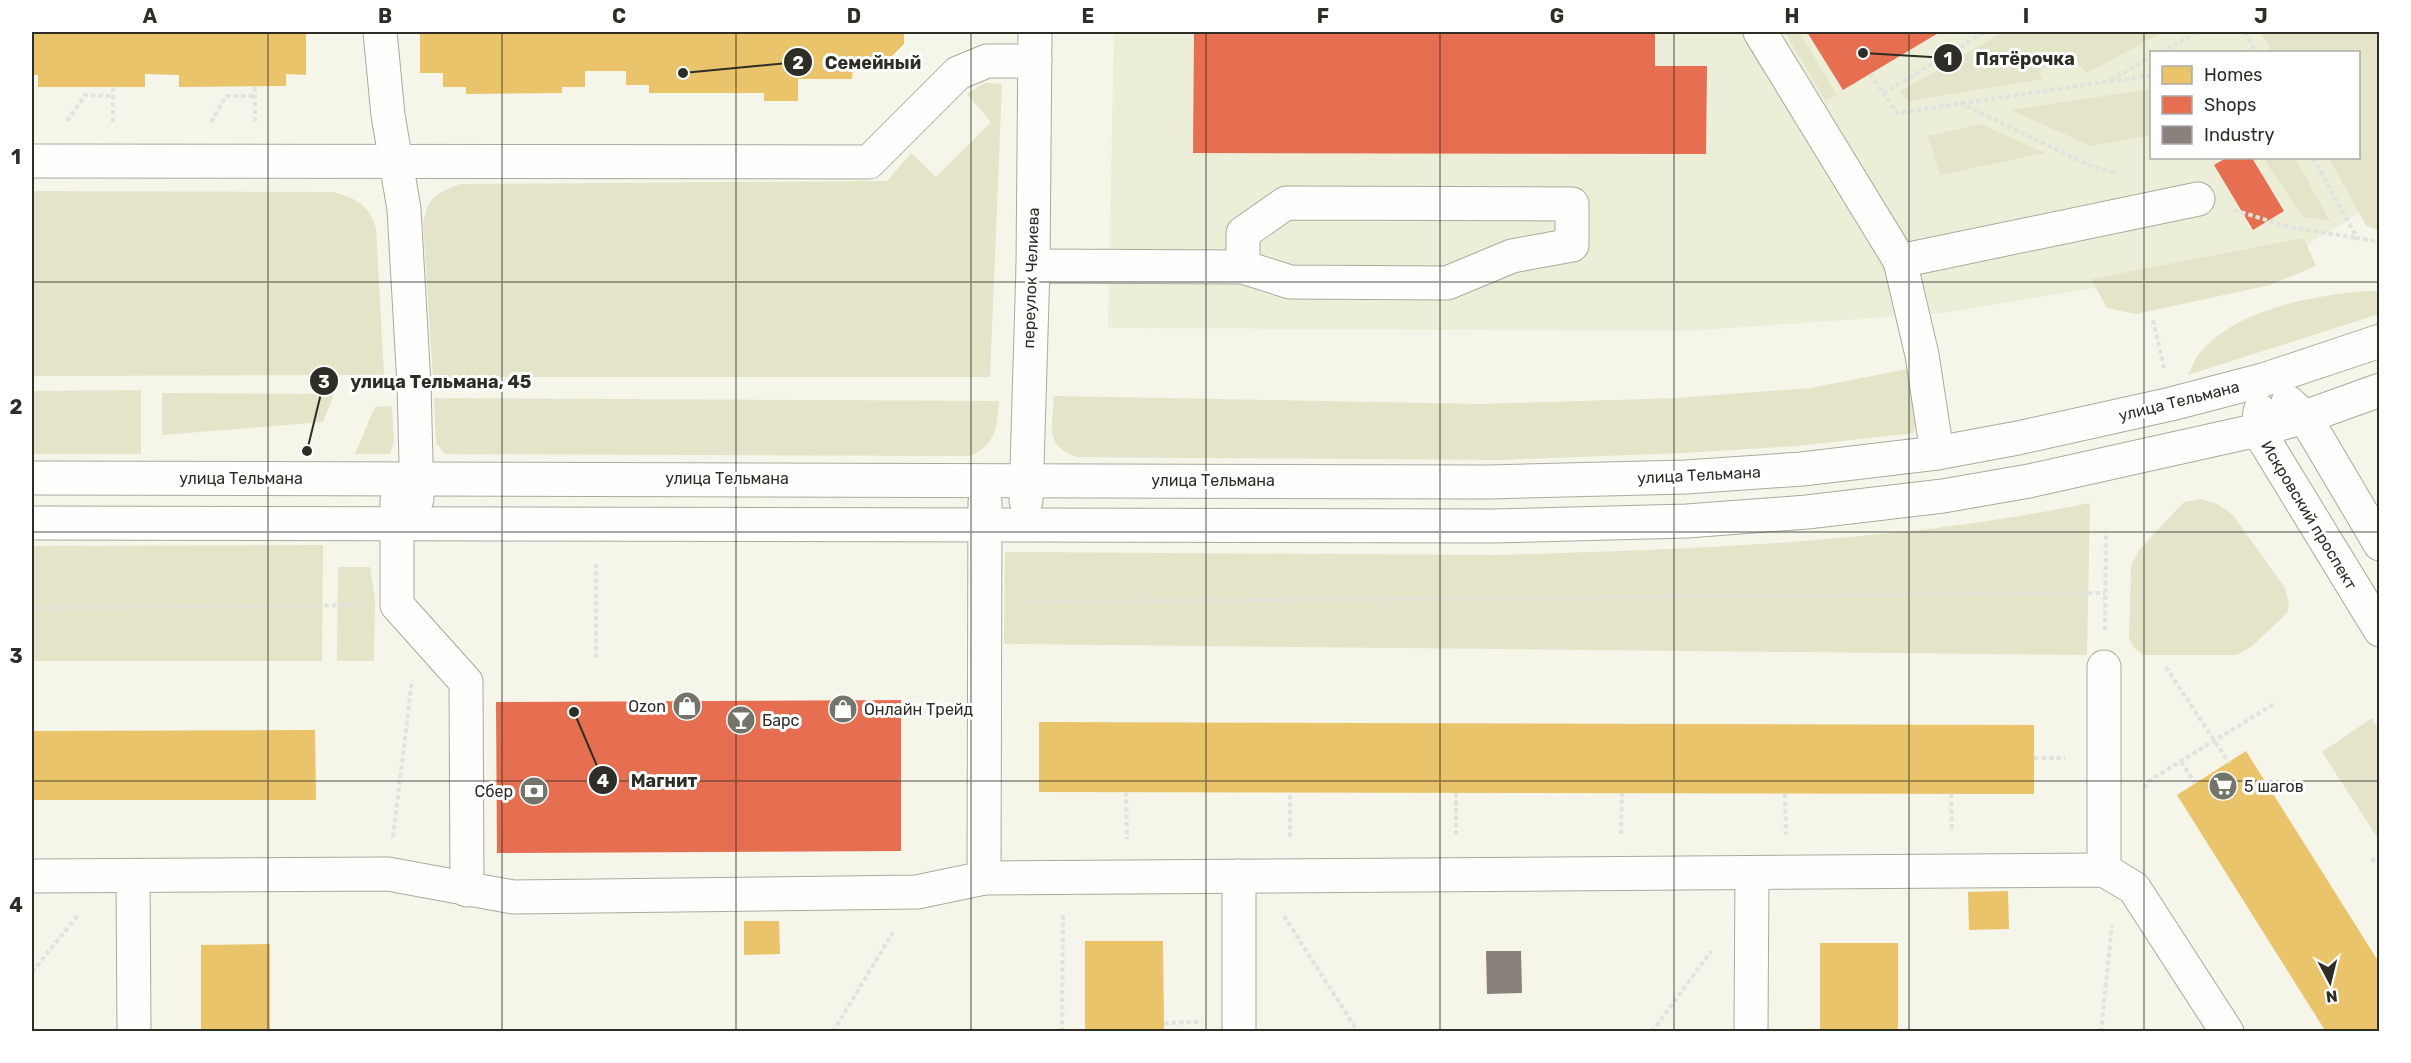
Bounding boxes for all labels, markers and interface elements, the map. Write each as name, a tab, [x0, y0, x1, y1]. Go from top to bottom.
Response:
text: A	[143, 4, 158, 28]
text: B	[378, 4, 392, 28]
text: C	[612, 4, 626, 28]
text: D	[847, 4, 861, 28]
text: E	[1082, 4, 1094, 28]
text: F	[1317, 4, 1329, 28]
text: G	[1550, 4, 1564, 28]
text: H	[1785, 4, 1799, 28]
text: I	[2023, 4, 2029, 28]
text: J	[2254, 4, 2268, 28]
callout: Пятёрочка	[1933, 40, 2087, 76]
callout: Семейный	[783, 44, 933, 80]
text: 1	[1944, 48, 1952, 70]
text: Пятёрочка	[1975, 48, 2075, 70]
legend	[2150, 51, 2360, 159]
text: 2	[792, 52, 804, 74]
text: Семейный	[825, 52, 921, 74]
text: Homes	[2204, 64, 2262, 86]
text: Shops	[2204, 94, 2256, 116]
text: Industry	[2204, 124, 2274, 146]
text: 1	[11, 145, 21, 169]
street label: переулок Челиева	[1019, 207, 1043, 349]
callout: улица Тельмана, 45	[309, 363, 543, 399]
text: 3	[318, 371, 330, 393]
text: улица Тельмана, 45	[351, 371, 531, 393]
street label: улица Тельмана	[2117, 377, 2241, 425]
text: 2	[10, 395, 23, 419]
street label: Искровский проспект	[2257, 437, 2361, 593]
street label: улица Тельмана	[1637, 462, 1761, 488]
street label: улица Тельмана	[179, 469, 303, 488]
street label: улица Тельмана	[665, 469, 789, 488]
street label: улица Тельмана	[1151, 471, 1275, 490]
text: 3	[9, 644, 23, 668]
shop icon: Ozon	[671, 690, 703, 722]
shop icon: Онлайн Трейд	[827, 693, 859, 725]
place label: Ozon	[628, 697, 666, 716]
place label: Онлайн Трейд	[864, 700, 974, 719]
bar icon: Барс	[725, 704, 757, 736]
place label: Барс	[762, 711, 800, 730]
callout: Магнит	[588, 762, 709, 798]
text: 4	[597, 770, 609, 792]
text: Магнит	[631, 770, 697, 792]
supermarket icon: 5 шагов	[2207, 770, 2239, 802]
bank icon: Сбер	[518, 775, 550, 807]
place label: 5 шагов	[2244, 777, 2304, 796]
place label: Сбер	[475, 782, 513, 801]
text: 4	[9, 893, 23, 917]
north arrow	[2300, 952, 2360, 1012]
text: N	[2325, 986, 2339, 1007]

